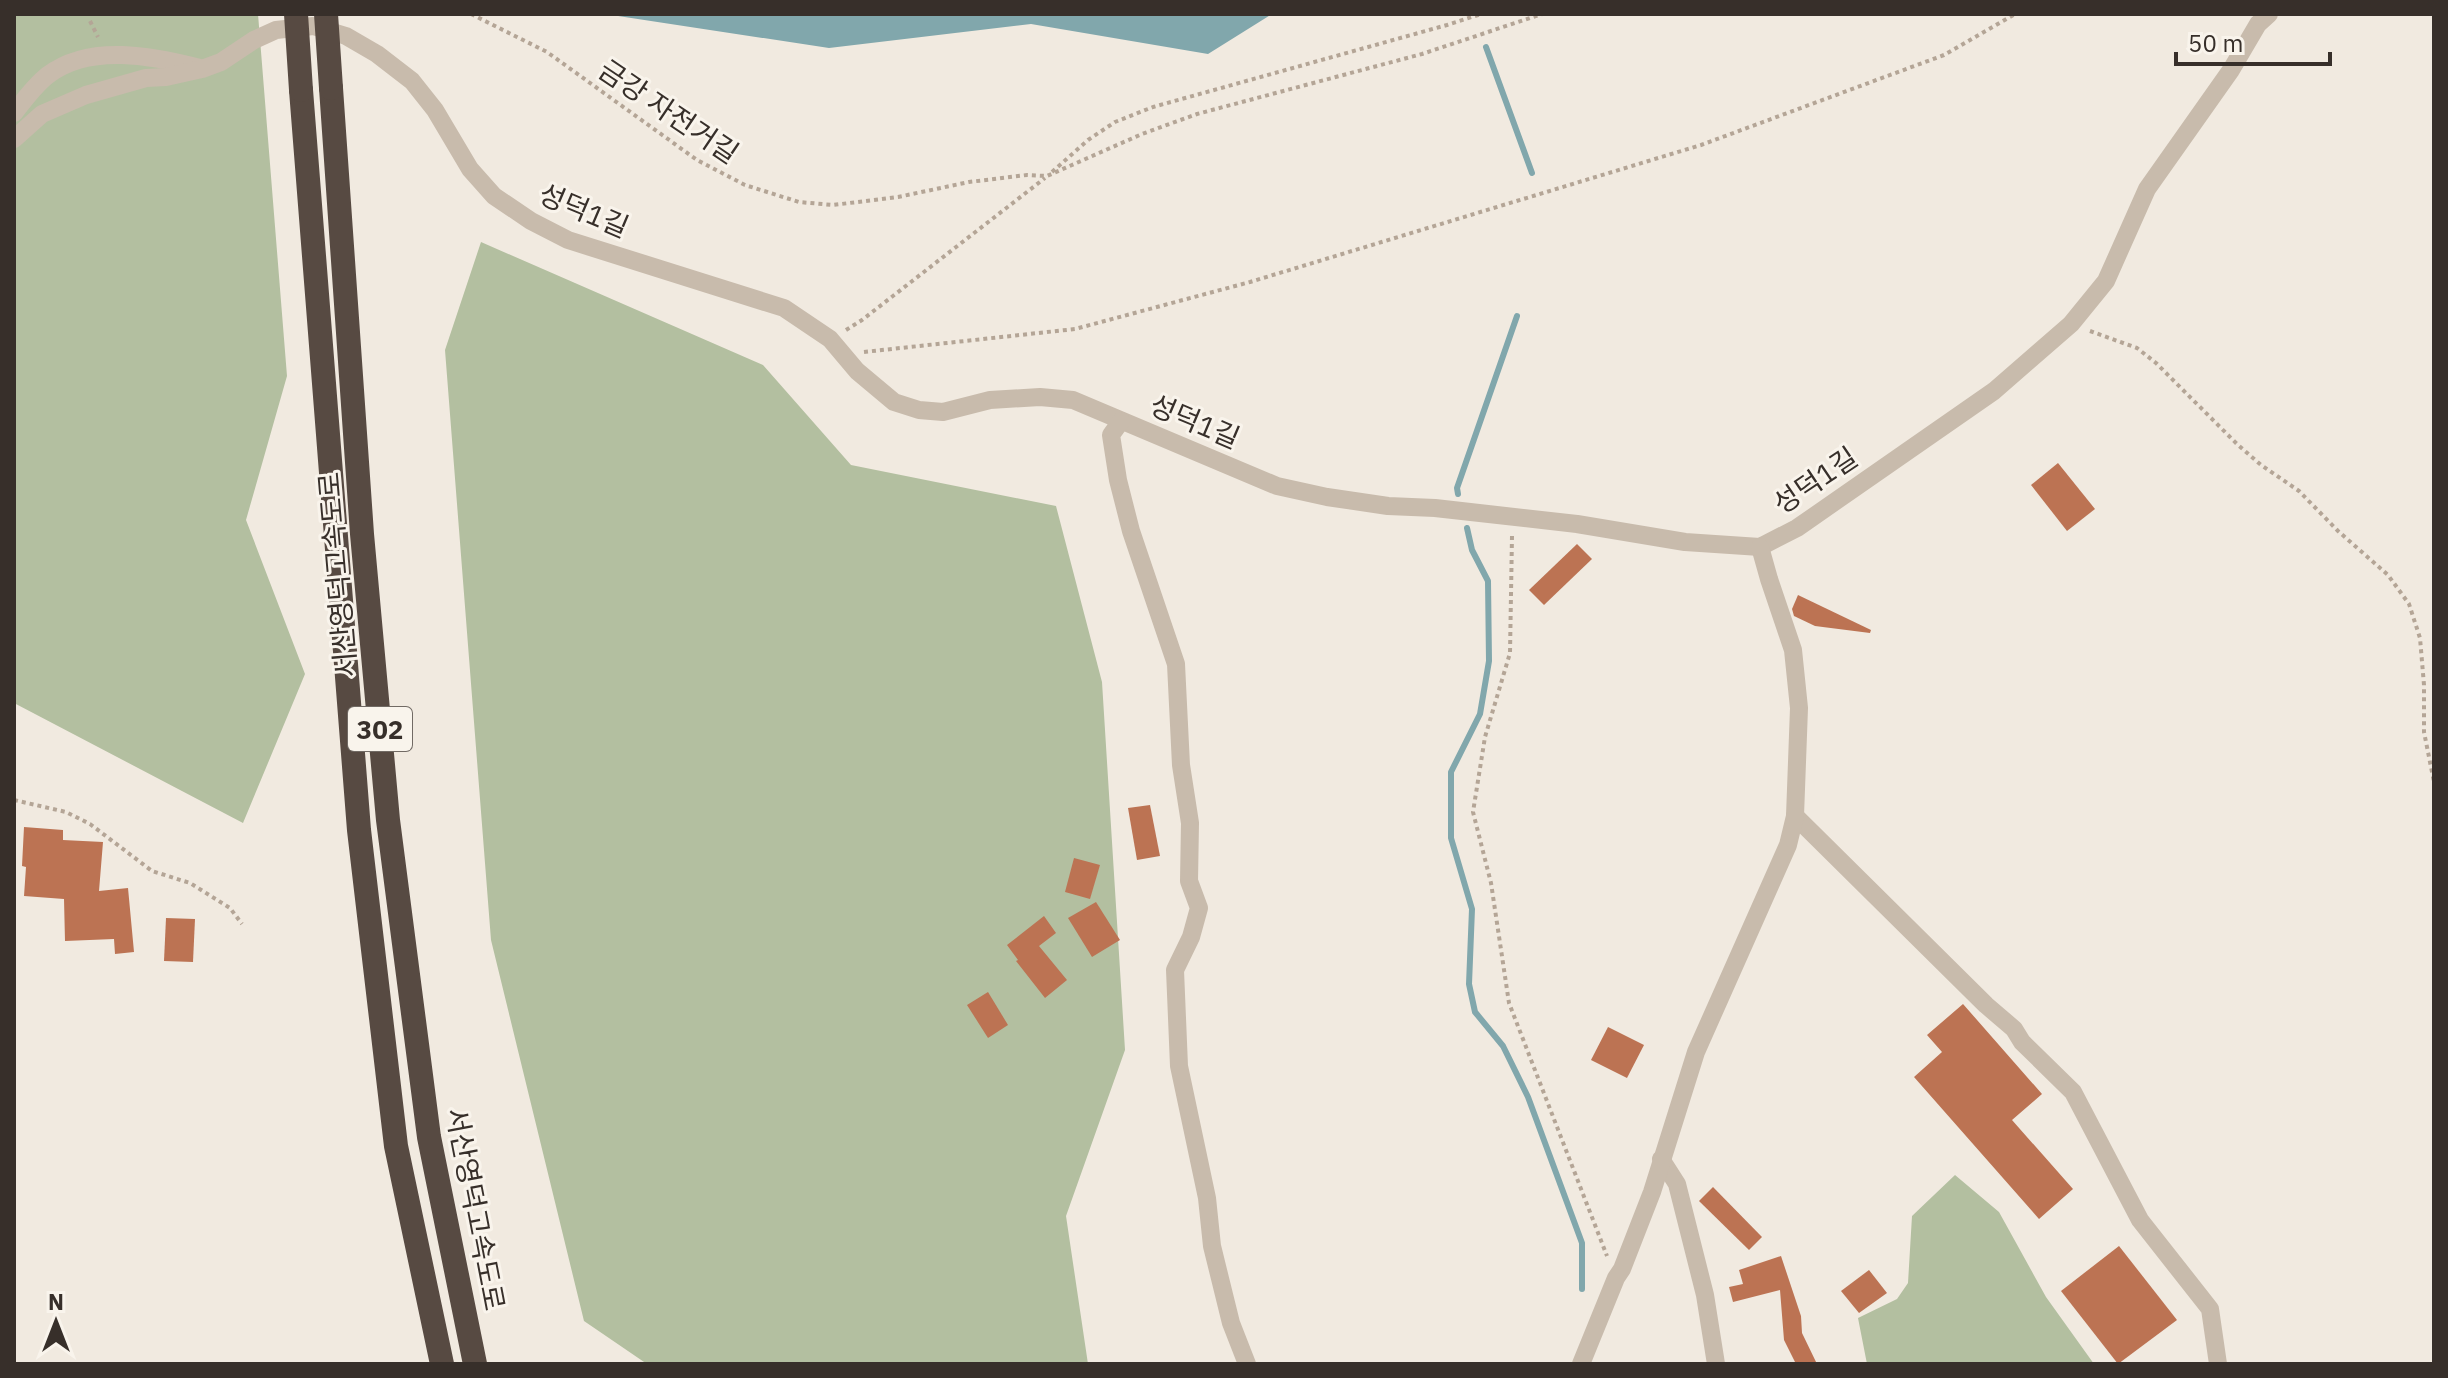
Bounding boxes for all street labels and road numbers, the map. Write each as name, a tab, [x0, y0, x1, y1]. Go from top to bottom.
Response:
street label: 금강 자전거길	[592, 51, 746, 171]
street label: 성덕1길	[533, 175, 635, 245]
street label: 성덕1길	[1144, 386, 1246, 456]
street label: 성덕1길	[1766, 438, 1864, 522]
street label: 서산영덕고속도로	[310, 471, 364, 679]
road number: 302	[348, 707, 412, 751]
street label: 서산영덕고속도로	[438, 1104, 514, 1314]

